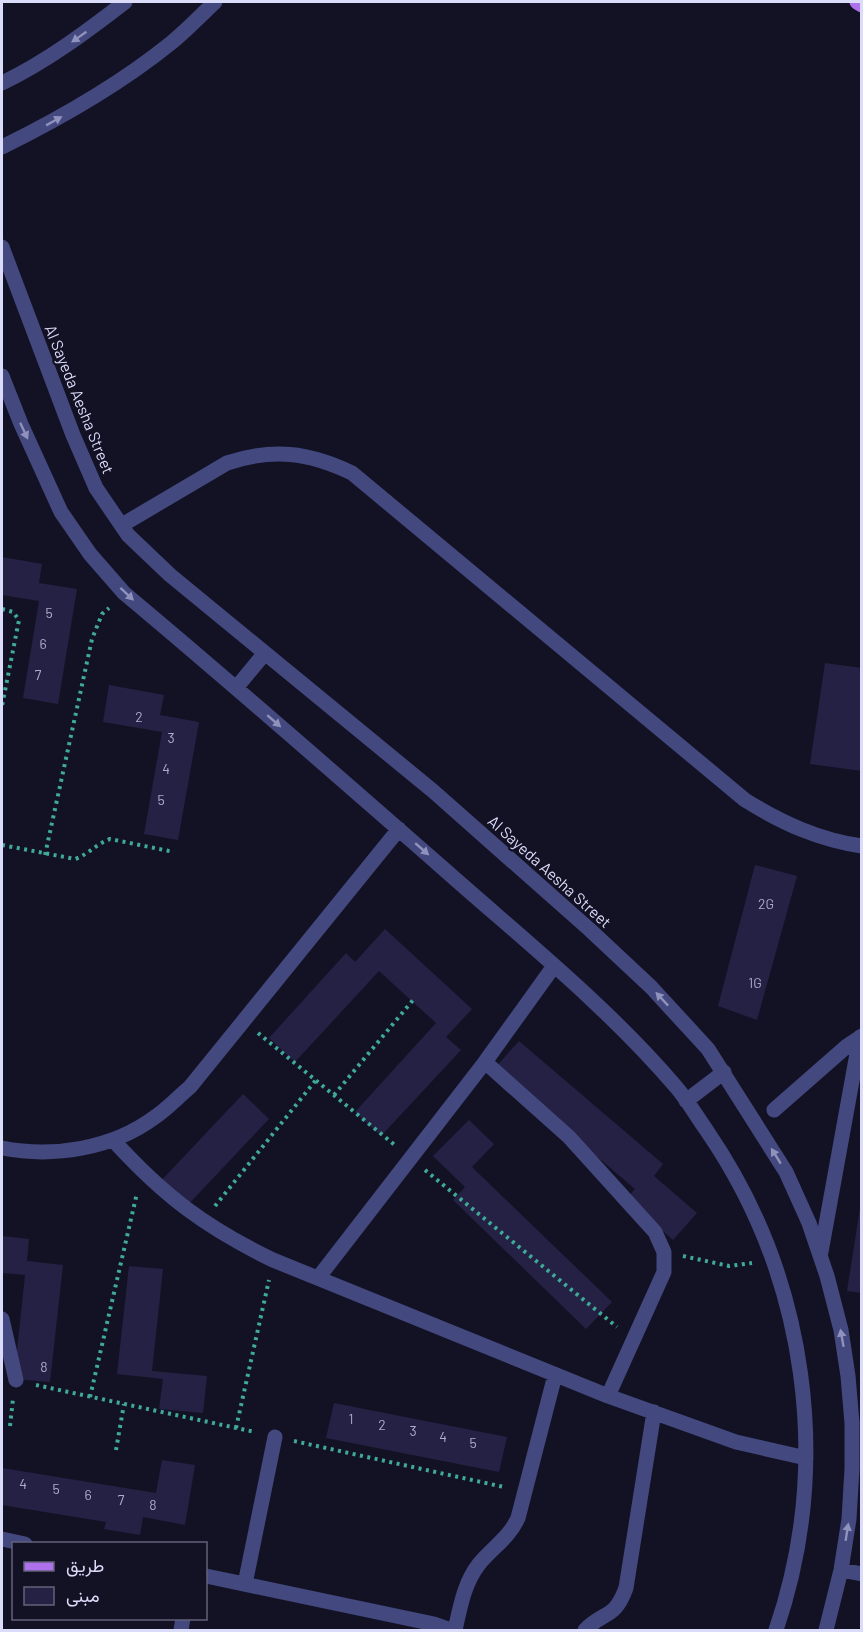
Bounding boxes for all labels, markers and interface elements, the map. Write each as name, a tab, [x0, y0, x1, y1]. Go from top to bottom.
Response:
one-way arrow	[71, 31, 87, 43]
one-way arrow	[46, 116, 63, 126]
street label: Al Sayeda Aesha Street	[41, 322, 119, 476]
one-way arrow	[19, 422, 28, 439]
one-way arrow	[119, 587, 134, 601]
house number: 5	[45, 604, 53, 621]
house number: 6	[39, 635, 47, 652]
house number: 7	[35, 666, 42, 683]
house number: 2	[135, 708, 143, 725]
one-way arrow	[266, 714, 281, 727]
house number: 3	[167, 729, 175, 746]
house number: 4	[162, 760, 170, 777]
house number: 5	[157, 791, 165, 808]
street label: Al Sayeda Aesha Street	[485, 811, 615, 931]
one-way arrow	[414, 842, 429, 856]
house number: 2G	[758, 895, 774, 912]
house number: 1G	[748, 974, 762, 991]
one-way arrow	[655, 991, 669, 1006]
one-way arrow	[771, 1148, 782, 1164]
one-way arrow	[837, 1329, 846, 1348]
house number: 8	[40, 1358, 48, 1375]
house number: 1	[349, 1410, 353, 1427]
house number: 2	[378, 1416, 386, 1433]
house number: 3	[409, 1422, 417, 1439]
house number: 4	[439, 1428, 447, 1445]
house number: 5	[469, 1434, 477, 1451]
house number: 4	[19, 1475, 27, 1492]
house number: 5	[52, 1480, 60, 1497]
house number: 6	[84, 1486, 92, 1503]
house number: 7	[118, 1491, 125, 1508]
house number: 8	[149, 1496, 157, 1513]
one-way arrow	[842, 1523, 851, 1542]
legend	[12, 1542, 207, 1620]
text: طريق	[66, 1554, 104, 1577]
text: مبنى	[66, 1584, 100, 1607]

